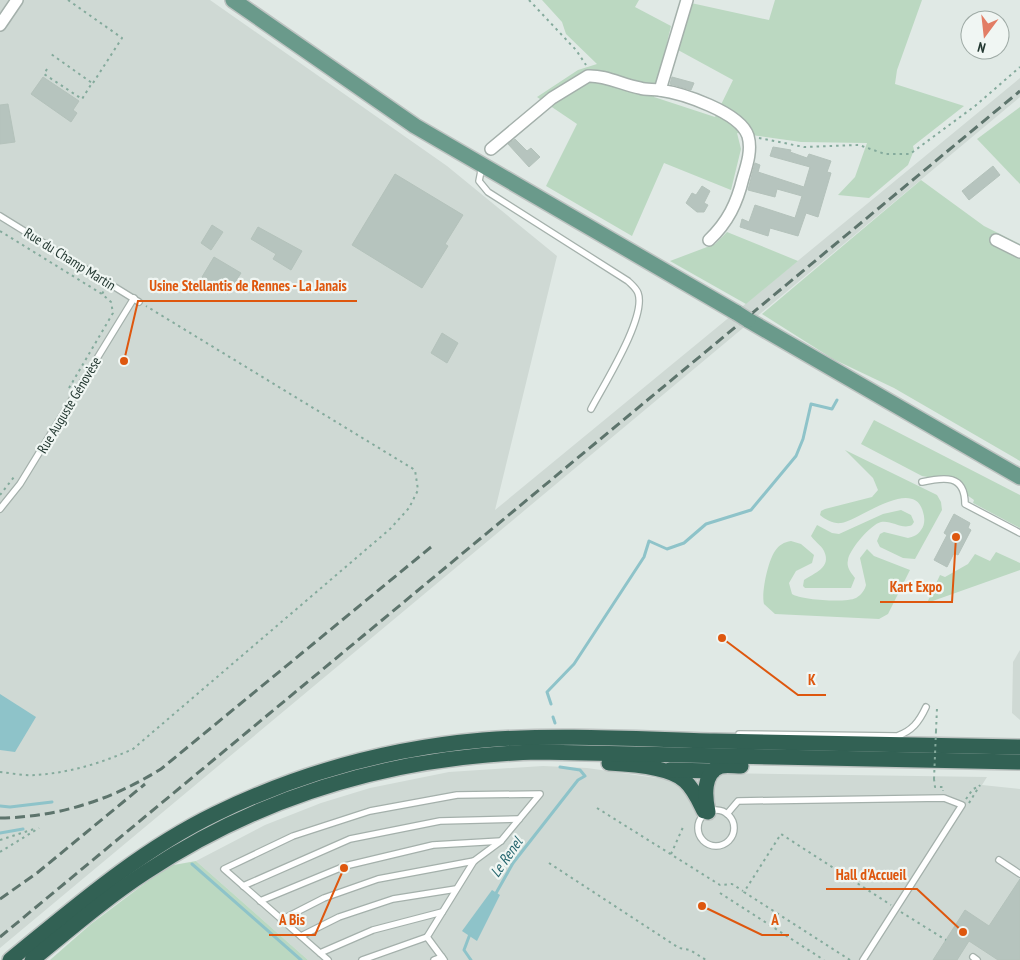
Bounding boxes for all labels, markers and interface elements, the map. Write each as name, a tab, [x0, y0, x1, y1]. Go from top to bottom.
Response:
north arrow	[960, 10, 1010, 60]
text: N	[976, 38, 988, 57]
street label: Rue du Champ Martin	[21, 224, 119, 294]
callout: Usine Stellantis de Rennes - La Janais	[138, 271, 357, 301]
text: Usine Stellantis de Rennes - La Janais	[149, 276, 347, 295]
street label: Rue Auguste Génovèse	[33, 353, 105, 457]
callout: Kart Expo	[880, 572, 952, 602]
text: Kart Expo	[890, 577, 943, 596]
callout: K	[798, 665, 826, 695]
text: K	[808, 670, 816, 689]
water label: Le Renel	[486, 832, 527, 880]
callout: Hall d'Accueil	[826, 859, 917, 889]
text: Hall d'Accueil	[836, 865, 907, 884]
callout: A Bis	[269, 905, 315, 935]
callout: A	[762, 905, 789, 935]
text: A Bis	[278, 910, 305, 929]
text: A	[770, 910, 779, 929]

